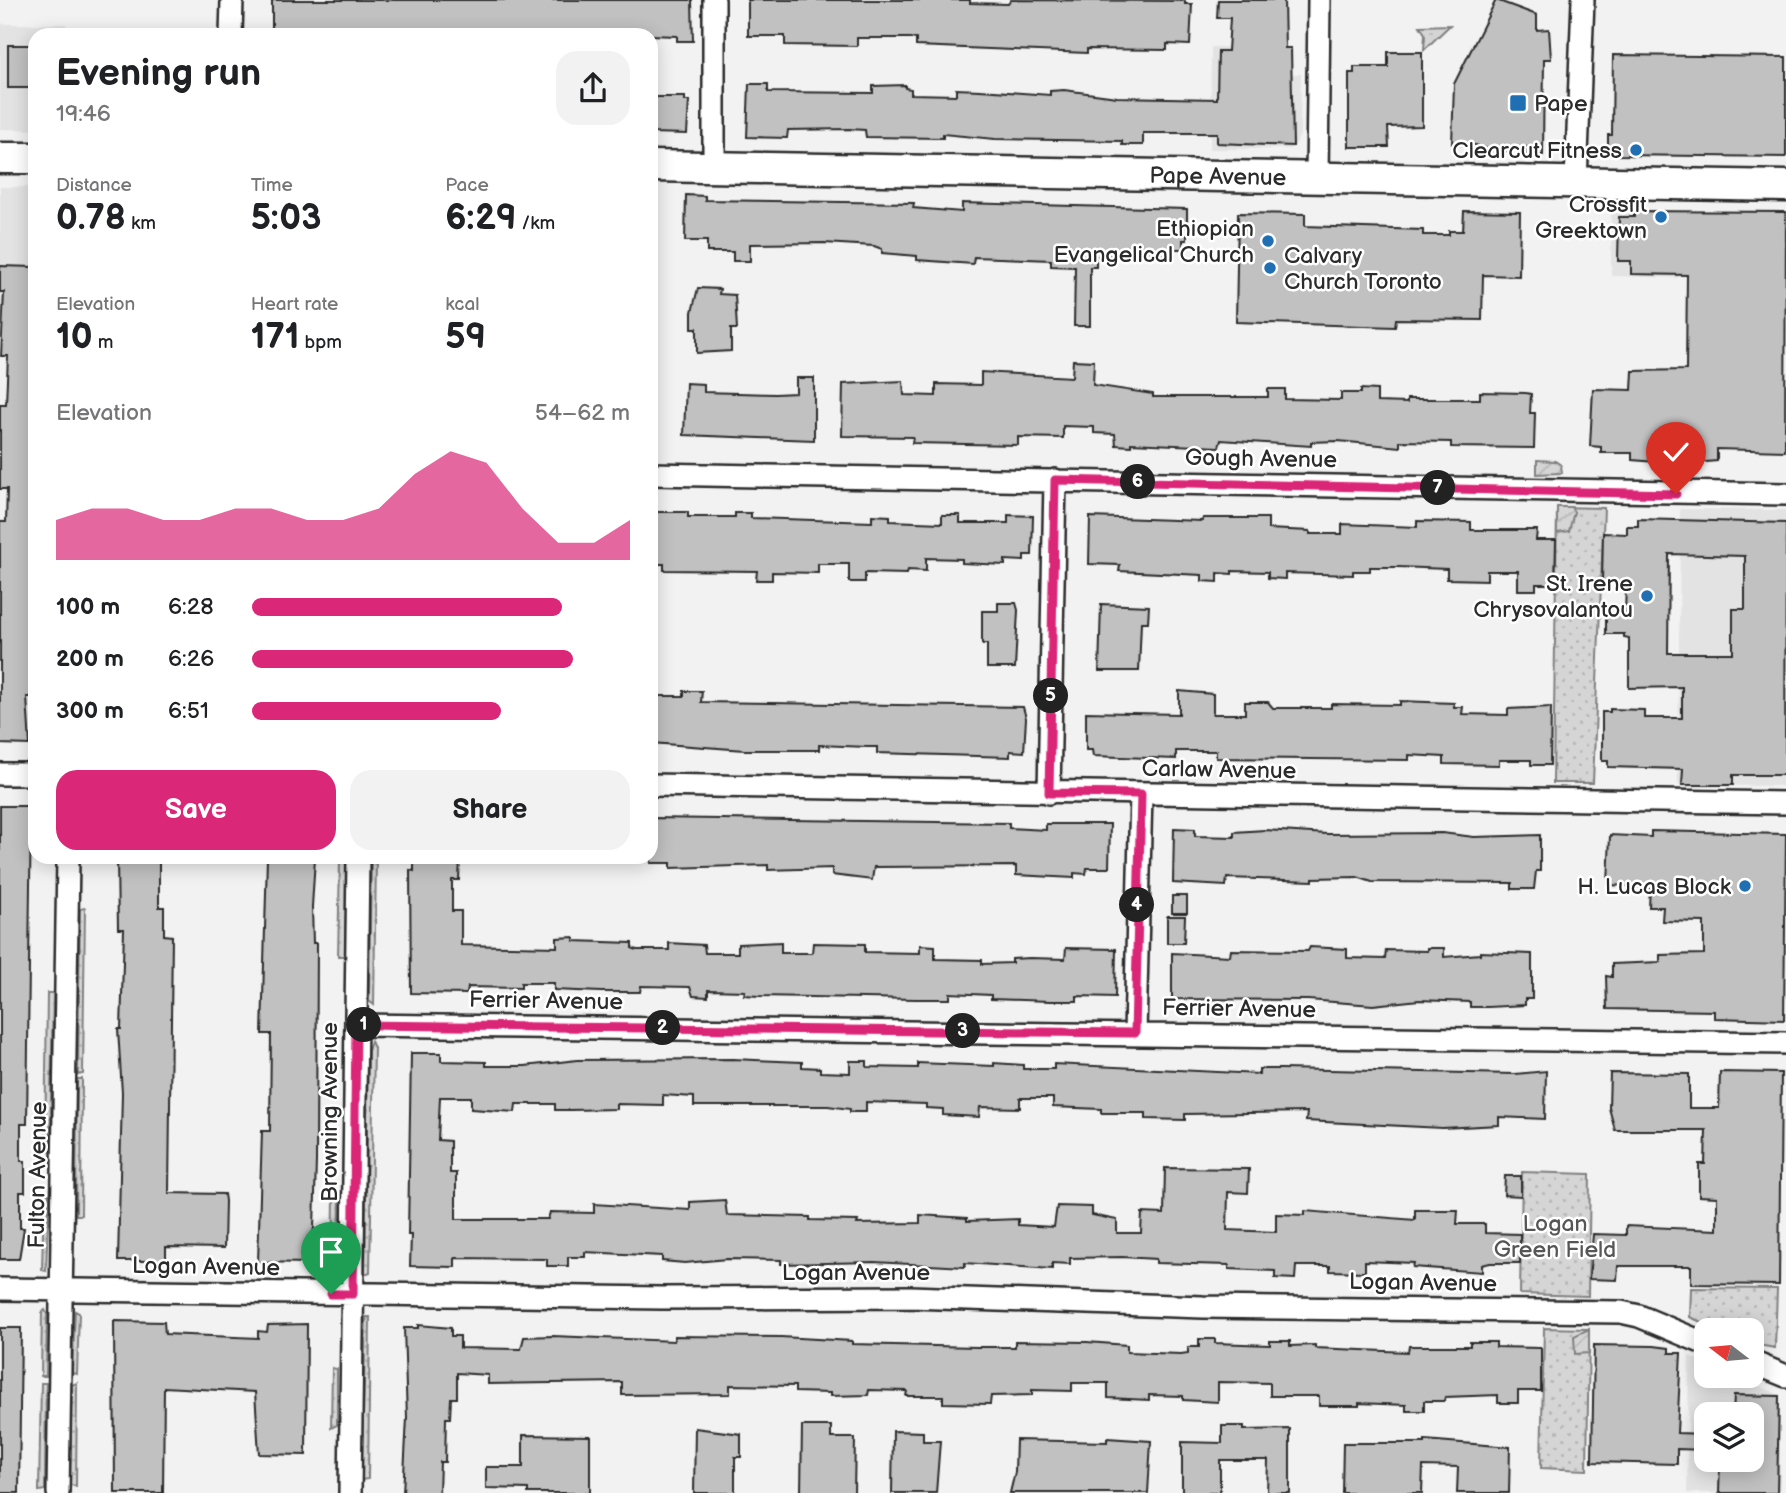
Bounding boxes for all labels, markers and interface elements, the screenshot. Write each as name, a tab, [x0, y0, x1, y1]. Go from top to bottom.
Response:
text: Evening run	[56, 51, 261, 96]
button: share	[556, 51, 630, 125]
place label: Pape	[1534, 90, 1588, 118]
marker: Pape	[1508, 93, 1528, 113]
text: 19:46	[56, 100, 111, 128]
place label: Clearcut Fitness	[1452, 137, 1622, 165]
marker: Clearcut Fitness	[1628, 142, 1644, 158]
street label: Pape Avenue	[1149, 162, 1287, 192]
text: Distance	[56, 174, 132, 197]
text: Time	[251, 174, 293, 197]
text: Pace	[445, 174, 489, 197]
place label: Crossfit Greektown	[1535, 191, 1647, 245]
text: 0.78	[56, 197, 126, 240]
text: 5:03	[251, 197, 322, 240]
text: 6:29	[445, 197, 516, 240]
marker: Crossfit Greektown	[1653, 209, 1669, 225]
text: km	[126, 212, 156, 235]
text: /km	[516, 212, 555, 235]
place label: Ethiopian Evangelical Church	[1053, 215, 1254, 269]
marker: Ethiopian Evangelical Church	[1260, 233, 1276, 249]
place label: Calvary Church Toronto	[1284, 242, 1442, 296]
marker: Calvary Church Toronto	[1262, 260, 1278, 276]
text: Elevation	[56, 293, 135, 316]
text: Heart rate	[251, 293, 338, 316]
text: kcal	[445, 293, 479, 316]
text: 10	[56, 316, 93, 359]
text: 171	[251, 316, 299, 359]
text: 59	[445, 316, 486, 359]
text: m	[93, 331, 113, 354]
text: bpm	[299, 331, 342, 354]
text: Elevation	[56, 399, 152, 427]
text: 54–62 m	[535, 399, 630, 427]
pin	[1646, 422, 1706, 494]
icon: check	[1657, 433, 1695, 471]
street label: Gough Avenue	[1185, 444, 1337, 474]
pin: 6	[1120, 464, 1156, 500]
text: 6	[1132, 470, 1143, 493]
pin: 7	[1420, 470, 1456, 505]
text: 7	[1432, 476, 1443, 499]
place label: St. Irene Chrysovalantou	[1473, 570, 1633, 624]
marker: St. Irene Chrysovalantou	[1639, 588, 1655, 604]
text: 100 m	[56, 593, 120, 621]
text: 6:28	[168, 593, 214, 621]
text: 200 m	[56, 645, 124, 673]
text: 6:26	[168, 645, 214, 673]
pin: 5	[1034, 678, 1068, 714]
text: 5	[1045, 684, 1056, 707]
text: 300 m	[56, 697, 124, 725]
text: 6:51	[168, 697, 209, 725]
street label: Carlaw Avenue	[1141, 755, 1296, 785]
button: Save	[56, 770, 336, 850]
button: Share	[350, 770, 630, 850]
place label: H. Lucas Block	[1577, 873, 1732, 901]
marker: H. Lucas Block	[1737, 878, 1753, 894]
pin: 4	[1120, 888, 1154, 922]
text: 4	[1131, 893, 1142, 916]
street label: Ferrier Avenue	[469, 986, 623, 1016]
street label: Ferrier Avenue	[1162, 994, 1316, 1024]
pin: 1	[346, 1007, 382, 1042]
pin: 2	[646, 1010, 680, 1046]
text: 1	[360, 1013, 368, 1036]
pin: 3	[946, 1014, 981, 1048]
text: 2	[657, 1016, 668, 1039]
text: 3	[957, 1019, 968, 1042]
street label: Browning Avenue	[316, 1022, 344, 1202]
street label: Fulton Avenue	[23, 1101, 53, 1249]
park label: Logan Green Field	[1494, 1210, 1616, 1264]
pin	[301, 1222, 361, 1294]
icon: arrive	[312, 1233, 350, 1271]
street label: Logan Avenue	[132, 1252, 280, 1282]
street label: Logan Avenue	[782, 1259, 930, 1287]
street label: Logan Avenue	[1349, 1268, 1497, 1298]
north arrow	[1694, 1318, 1764, 1388]
map controls	[1694, 1318, 1764, 1472]
button: layers	[1694, 1402, 1764, 1472]

